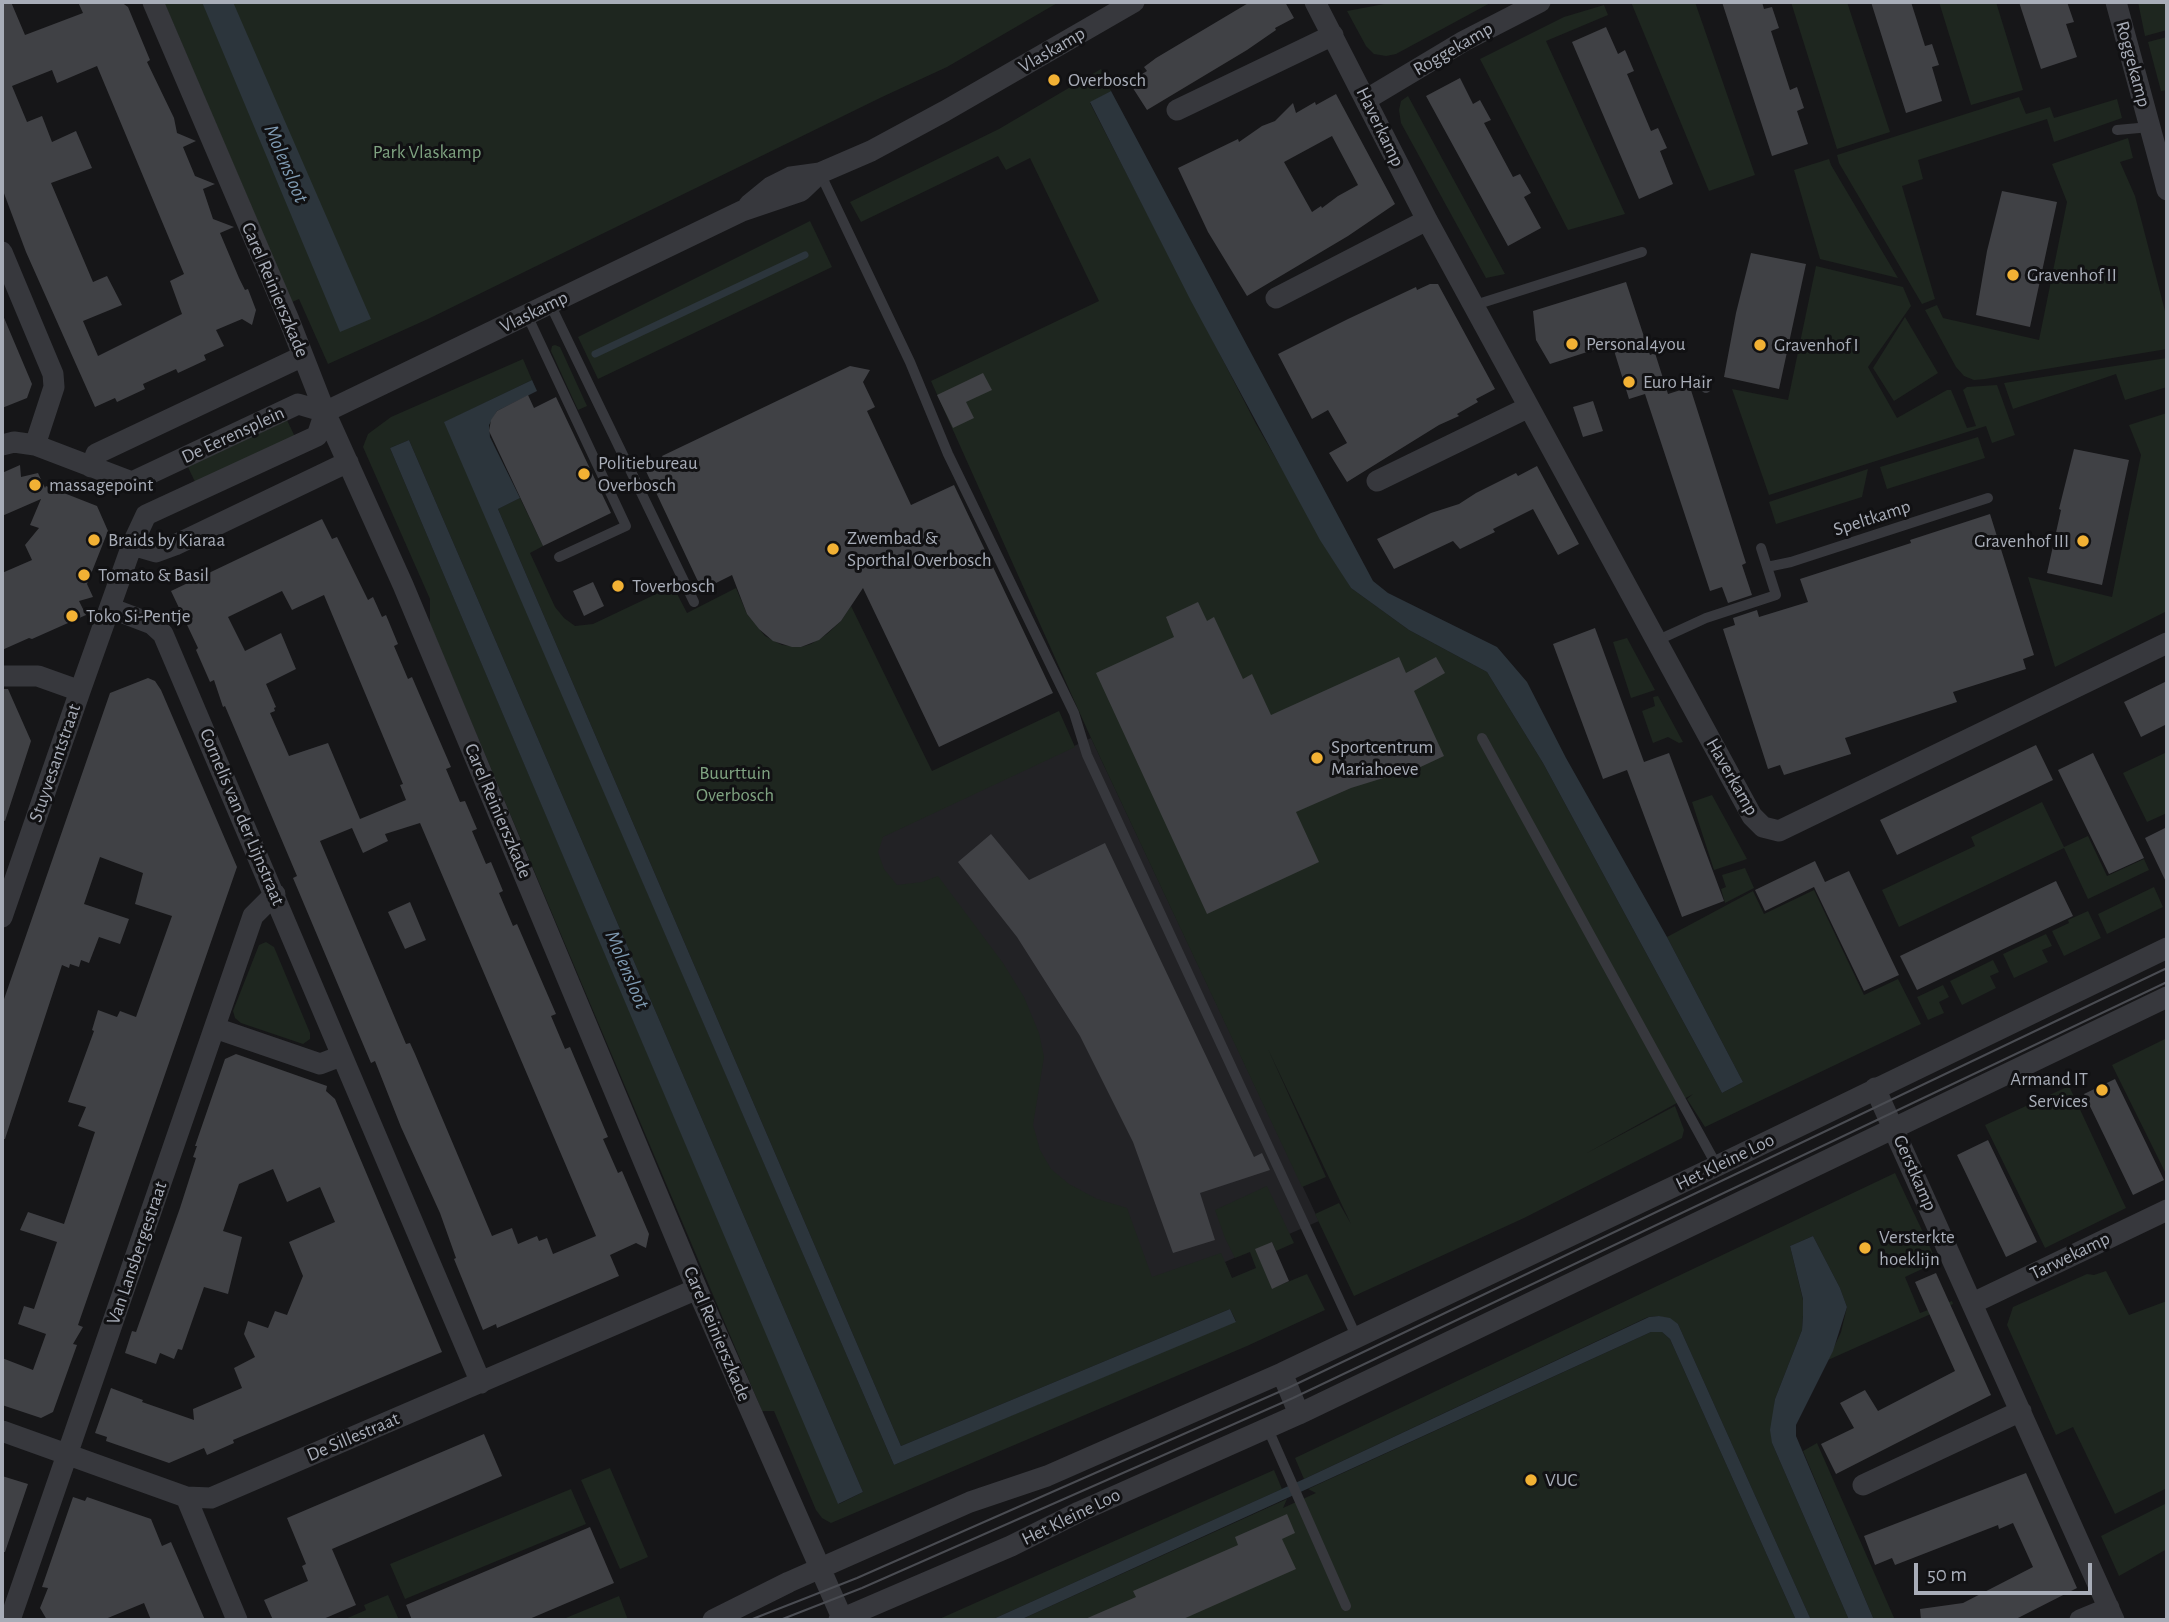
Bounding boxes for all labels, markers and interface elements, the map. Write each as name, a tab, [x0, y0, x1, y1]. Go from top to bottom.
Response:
street label: Roggekamp	[1409, 17, 1497, 81]
street label: Roggekamp	[2111, 18, 2155, 110]
street label: Vlaskamp	[1015, 22, 1089, 78]
place label: Overbosch	[1068, 69, 1146, 91]
marker: Overbosch	[1046, 72, 1062, 88]
street label: Haverkamp	[1351, 84, 1409, 170]
water label: Molensloot	[258, 121, 314, 207]
park label: Park Vlaskamp	[373, 141, 481, 163]
street label: Carel Reinierszkade	[236, 219, 314, 361]
place label: Gravenhof II	[2027, 264, 2117, 286]
marker: Gravenhof II	[2005, 267, 2021, 283]
street label: Vlaskamp	[496, 286, 572, 338]
place label: Personal4you	[1586, 333, 1685, 355]
place label: Gravenhof I	[1774, 334, 1859, 356]
marker: Personal4you	[1564, 336, 1580, 352]
marker: Gravenhof I	[1752, 337, 1768, 353]
place label: Euro Hair	[1643, 371, 1712, 393]
marker: Euro Hair	[1621, 374, 1637, 390]
street label: De Eerensplein	[178, 401, 288, 469]
place label: Politiebureau Overbosch	[598, 452, 698, 496]
marker: Politiebureau Overbosch	[576, 466, 592, 482]
place label: massagepoint	[49, 474, 153, 496]
marker: massagepoint	[27, 477, 43, 493]
street label: Speltkamp	[1830, 495, 1914, 541]
place label: Zwembad & Sporthal Overbosch	[847, 527, 992, 571]
place label: Braids by Kiaraa	[108, 529, 225, 551]
place label: Gravenhof III	[1974, 530, 2069, 552]
marker: Braids by Kiaraa	[86, 532, 102, 548]
marker: Gravenhof III	[2075, 533, 2091, 549]
marker: Zwembad & Sporthal Overbosch	[825, 541, 841, 557]
place label: Tomato & Basil	[98, 564, 209, 586]
marker: Tomato & Basil	[76, 567, 92, 583]
place label: Toverbosch	[632, 575, 715, 597]
marker: Toverbosch	[610, 578, 626, 594]
place label: Toko Si-Pentje	[86, 605, 191, 627]
marker: Toko Si-Pentje	[64, 608, 80, 624]
street label: Stuyvesantstraat	[24, 701, 86, 825]
street label: Cornelis van der Lijnstraat	[194, 725, 290, 909]
street label: Haverkamp	[1701, 734, 1763, 820]
place label: Sportcentrum Mariahoeve	[1331, 736, 1433, 780]
street label: Carel Reinierszkade	[459, 740, 537, 882]
marker: Sportcentrum Mariahoeve	[1309, 750, 1325, 766]
park label: Buurttuin Overbosch	[696, 762, 774, 806]
water label: Molensloot	[599, 927, 655, 1013]
place label: Armand IT Services	[2010, 1068, 2088, 1112]
marker: Armand IT Services	[2094, 1082, 2110, 1098]
street label: Het Kleine Loo	[1672, 1128, 1778, 1196]
street label: Gerstkamp	[1888, 1131, 1942, 1215]
street label: Van Lansbergestraat	[102, 1178, 172, 1328]
place label: Versterkte hoeklijn	[1879, 1226, 1955, 1270]
street label: Tarwekamp	[2026, 1227, 2114, 1285]
marker: Versterkte hoeklijn	[1857, 1240, 1873, 1256]
street label: Carel Reinierszkade	[678, 1263, 756, 1405]
street label: De Sillestraat	[303, 1407, 403, 1467]
place label: VUC	[1545, 1469, 1577, 1491]
marker: VUC	[1523, 1472, 1539, 1488]
street label: Het Kleine Loo	[1018, 1483, 1124, 1551]
scale bar	[1917, 1548, 2096, 1592]
text: 50 m	[1927, 1564, 1967, 1585]

